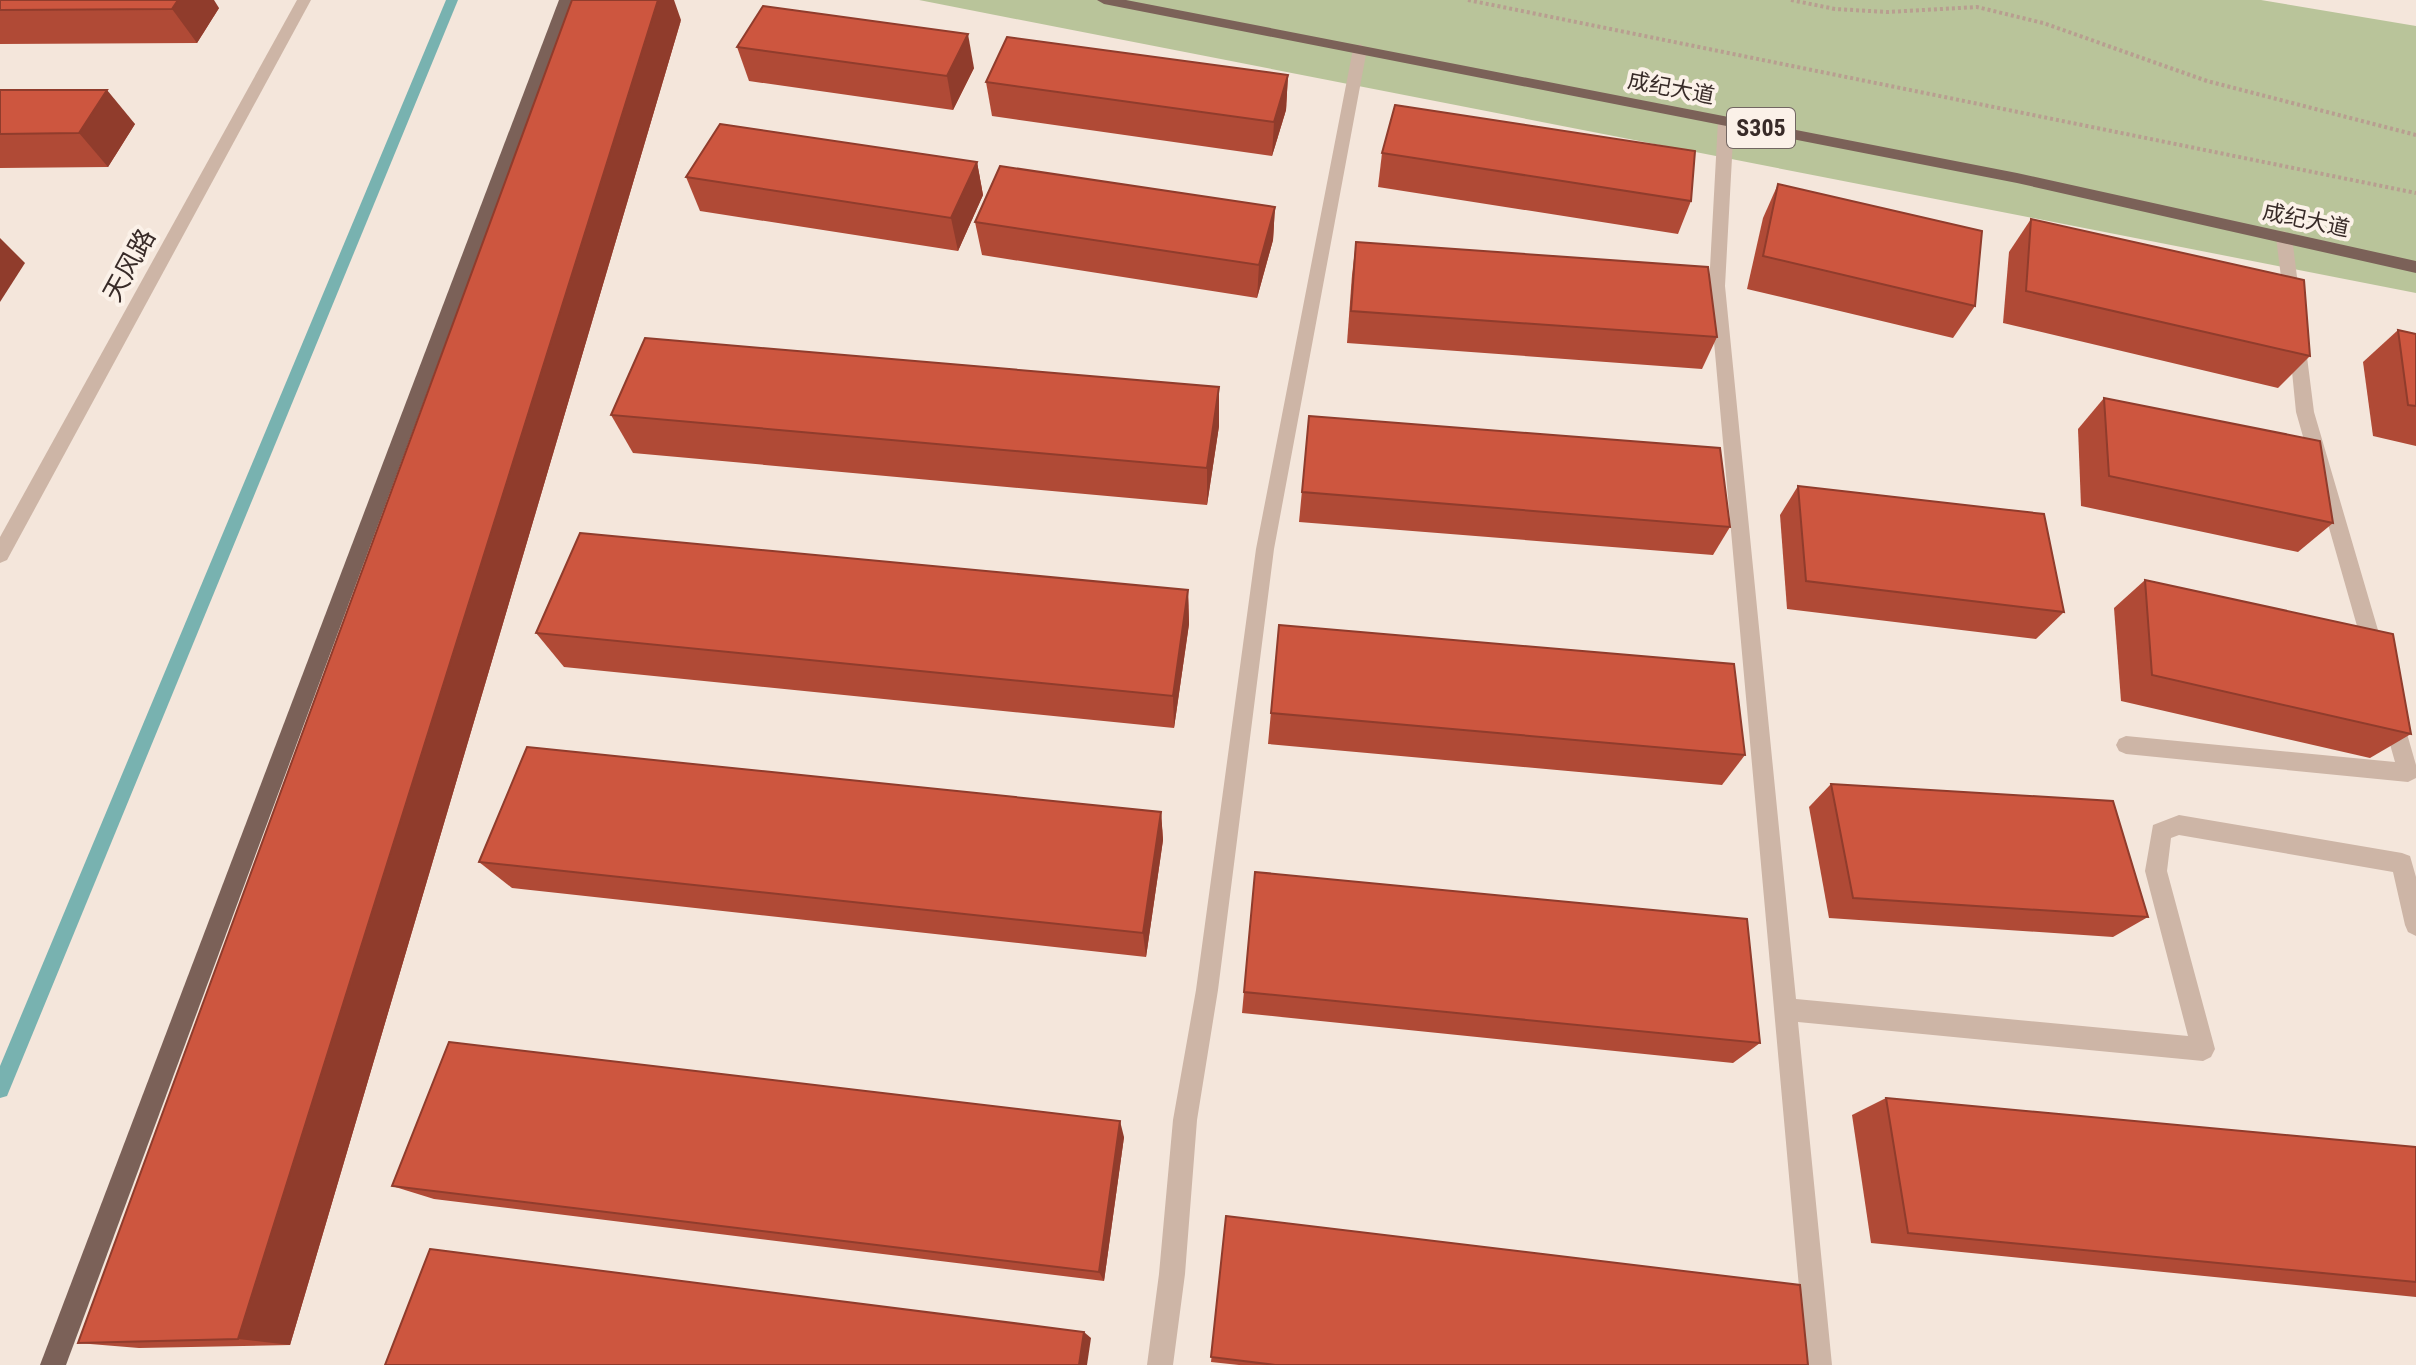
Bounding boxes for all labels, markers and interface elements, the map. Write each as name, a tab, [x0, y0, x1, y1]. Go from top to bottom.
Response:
street label: 成纪大道	[1625, 67, 1717, 109]
road number: S305	[1727, 108, 1795, 148]
street label: 成纪大道	[2260, 199, 2352, 241]
street label: 天风路	[97, 224, 161, 306]

